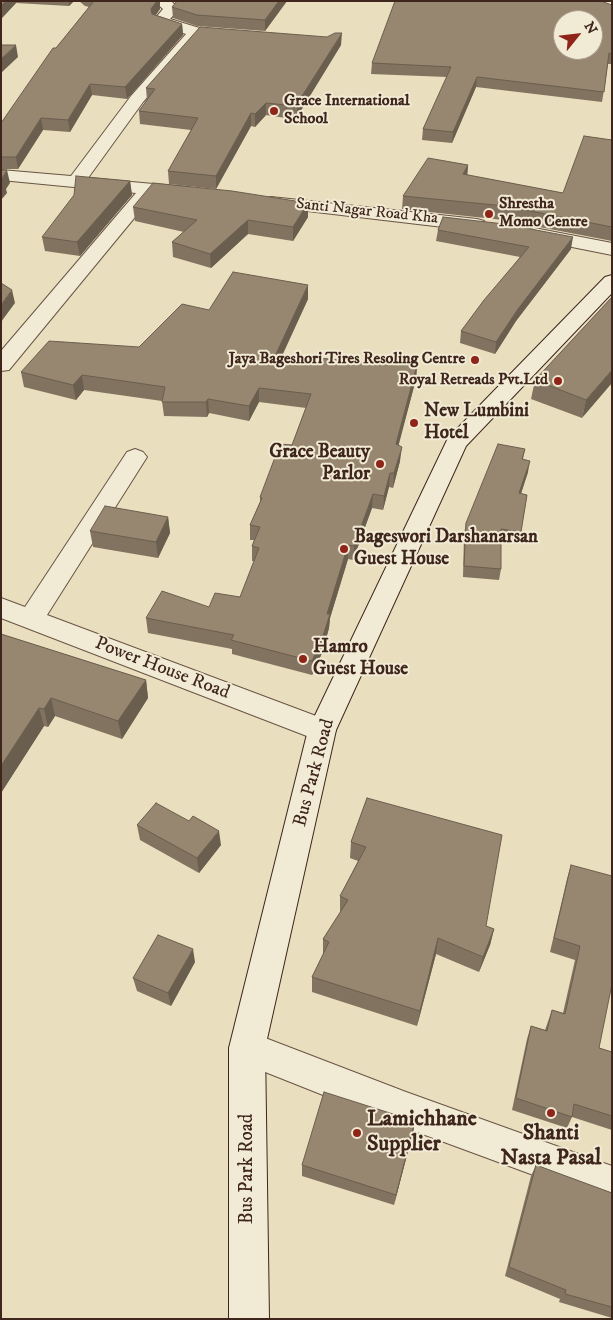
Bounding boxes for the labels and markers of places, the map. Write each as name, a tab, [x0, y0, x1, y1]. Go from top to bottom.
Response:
place label: Grace International School	[284, 92, 410, 130]
marker: Grace International School	[268, 105, 280, 117]
place label: Shrestha Momo Centre	[499, 195, 588, 233]
marker: Shrestha Momo Centre	[483, 208, 495, 220]
place label: Jaya Bageshori Tires Resoling Centre	[229, 350, 465, 370]
marker: Jaya Bageshori Tires Resoling Centre	[469, 354, 481, 366]
place label: Royal Retreads Pvt.Ltd	[399, 371, 548, 391]
marker: Royal Retreads Pvt.Ltd	[552, 375, 564, 387]
place label: New Lumbini Hotel	[424, 401, 529, 445]
marker: New Lumbini Hotel	[408, 417, 420, 429]
place label: Grace Beauty Parlor	[269, 442, 370, 486]
marker: Grace Beauty Parlor	[374, 458, 386, 470]
place label: Bageswori Darshanarsan Guest House	[354, 527, 538, 571]
marker: Bageswori Darshanarsan Guest House	[338, 543, 350, 555]
place label: Hamro Guest House	[313, 637, 408, 681]
marker: Hamro Guest House	[297, 653, 309, 665]
place label: Lamichhane Supplier	[367, 1107, 477, 1158]
marker: Shanti Nasta Pasal	[545, 1107, 557, 1119]
place label: Shanti Nasta Pasal	[501, 1121, 601, 1172]
marker: Lamichhane Supplier	[351, 1127, 363, 1139]

